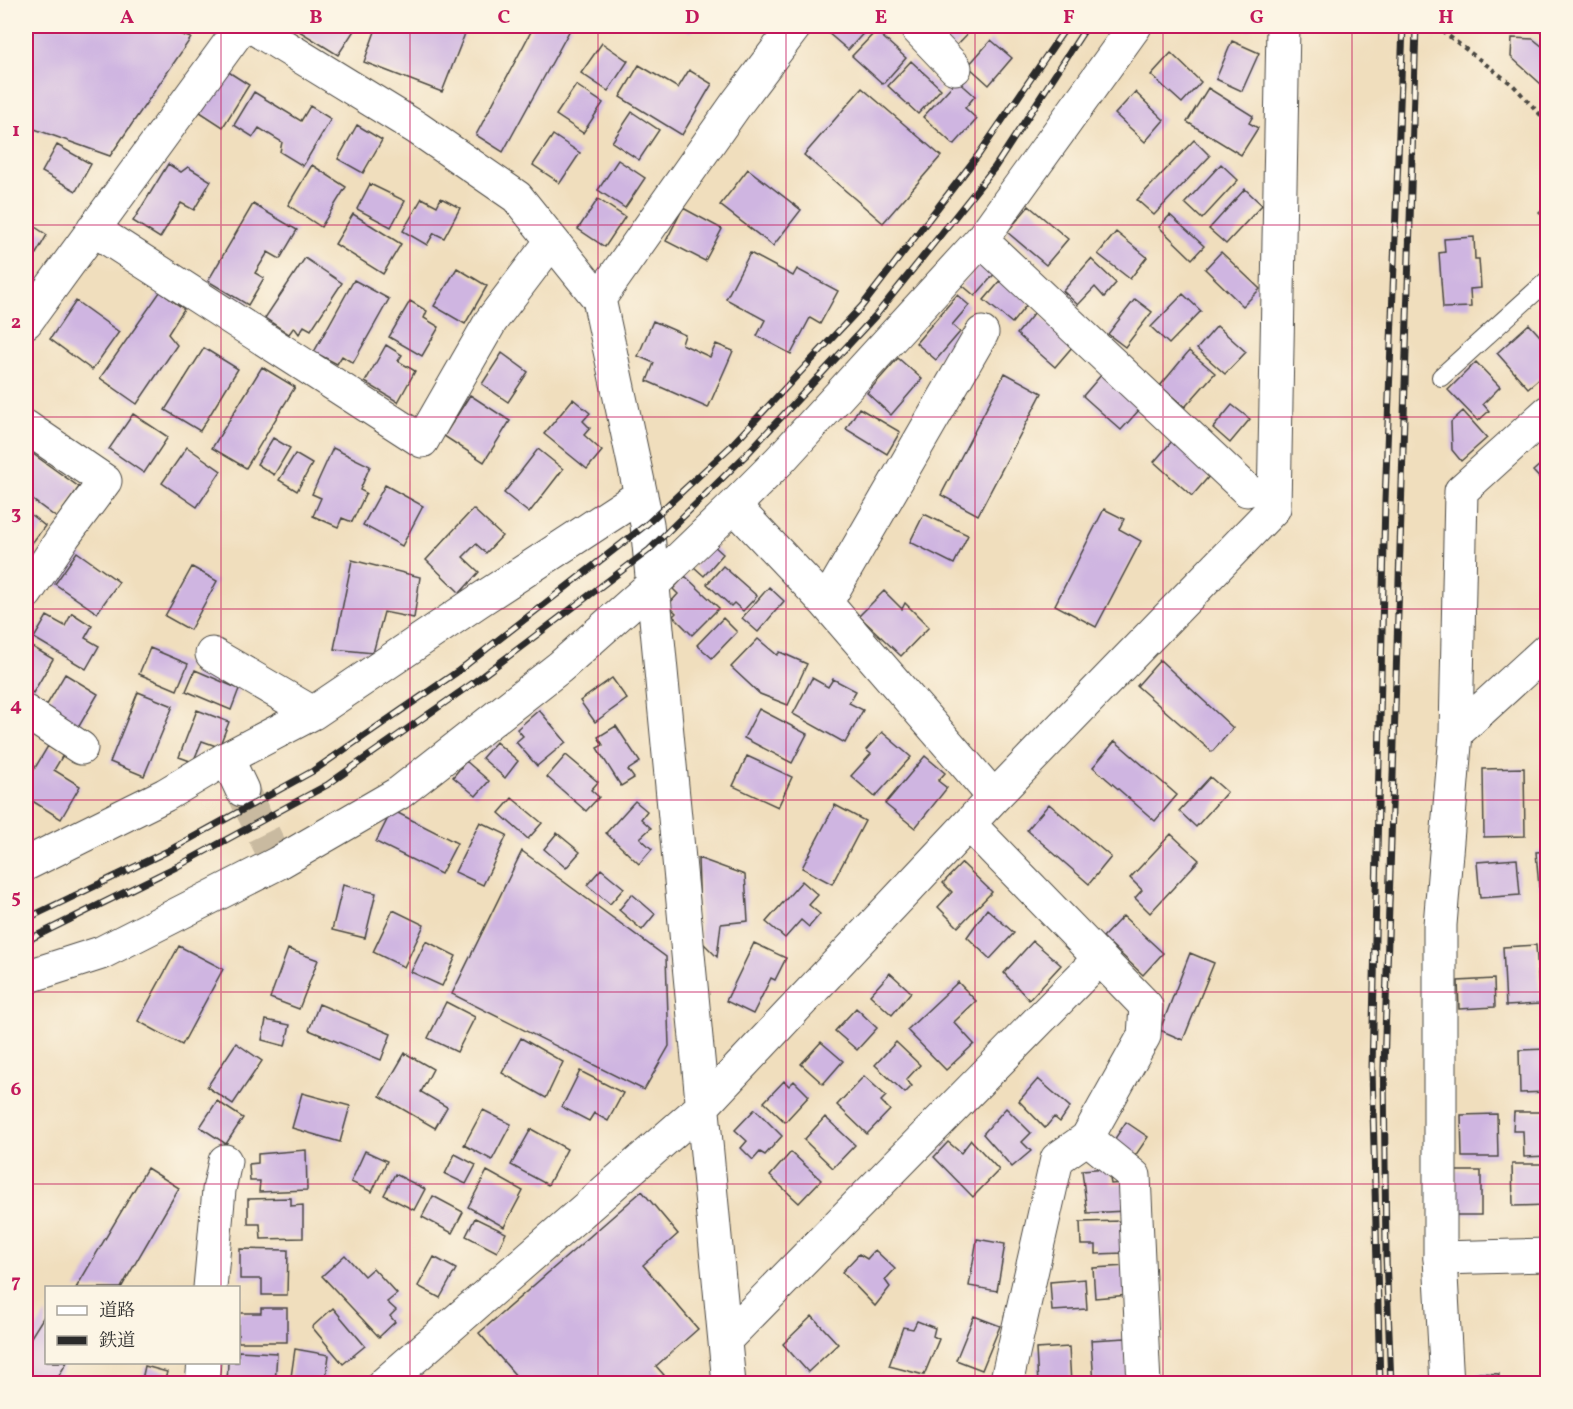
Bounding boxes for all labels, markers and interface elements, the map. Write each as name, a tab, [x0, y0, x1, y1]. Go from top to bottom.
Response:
text: A	[120, 4, 134, 32]
text: B	[309, 4, 323, 32]
text: C	[498, 4, 511, 32]
text: D	[685, 4, 699, 32]
text: E	[875, 4, 887, 32]
text: F	[1063, 4, 1075, 32]
text: G	[1250, 4, 1264, 32]
text: H	[1438, 4, 1454, 32]
text: 1	[12, 117, 20, 145]
text: 2	[11, 309, 21, 337]
text: 3	[11, 500, 21, 528]
text: 4	[10, 692, 22, 720]
text: 5	[11, 884, 21, 912]
text: 6	[11, 1076, 22, 1104]
text: 7	[11, 1268, 21, 1296]
legend	[45, 1286, 240, 1364]
text: 道路	[99, 1299, 135, 1324]
text: 鉄道	[99, 1329, 135, 1354]

